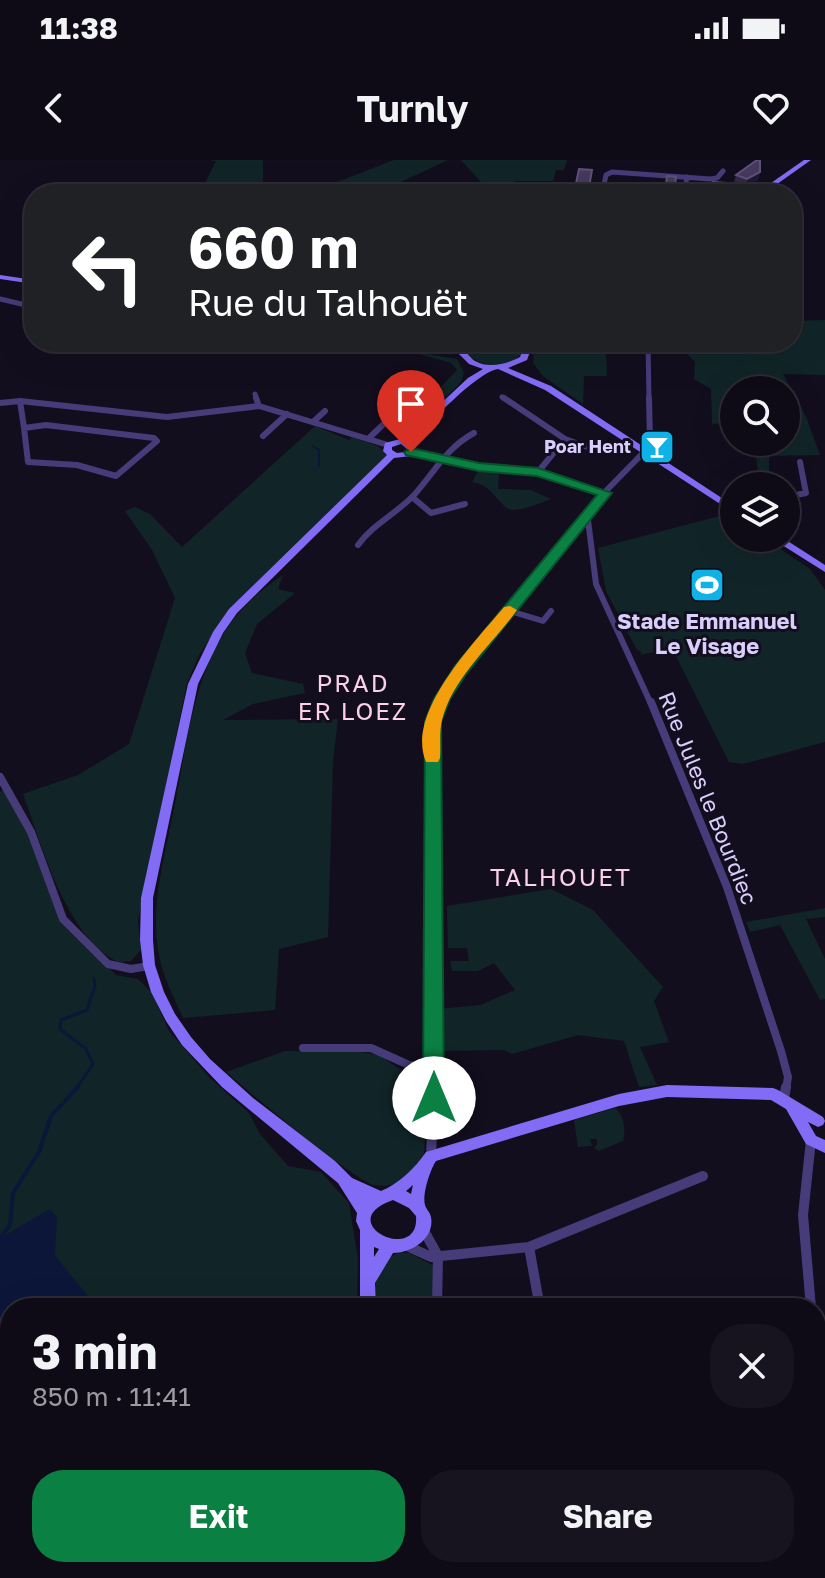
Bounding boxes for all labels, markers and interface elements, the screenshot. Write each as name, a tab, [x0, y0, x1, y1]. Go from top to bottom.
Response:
text: 11:38	[40, 10, 118, 46]
icon: back	[32, 86, 76, 130]
icon: heart	[749, 86, 793, 130]
text: Turnly	[356, 87, 469, 130]
text: 660 m	[188, 213, 359, 280]
icon: left	[56, 216, 160, 320]
text: Rue du Talhouët	[188, 281, 468, 324]
pin	[377, 370, 445, 452]
map controls	[720, 376, 800, 552]
button: search	[720, 376, 800, 456]
icon: arrive	[389, 382, 433, 426]
bar icon: Poar Hent	[638, 428, 676, 466]
place label: Poar Hent	[544, 435, 631, 457]
button: layers	[720, 472, 800, 552]
sports icon: Stade Emmanuel Le Visage	[688, 566, 726, 604]
place label: Stade Emmanuel Le Visage	[617, 607, 797, 659]
district label: PRAD ER LOEZ	[298, 668, 408, 725]
street label: Rue Jules le Bourdiec	[653, 687, 764, 908]
district label: TALHOUET	[490, 862, 632, 891]
position arrow	[392, 1056, 476, 1140]
text: 3 min	[32, 1322, 157, 1380]
button: close	[710, 1324, 794, 1408]
text: 850 m · 11:41	[32, 1381, 191, 1412]
button: Exit	[32, 1470, 405, 1562]
button: Share	[421, 1470, 794, 1562]

